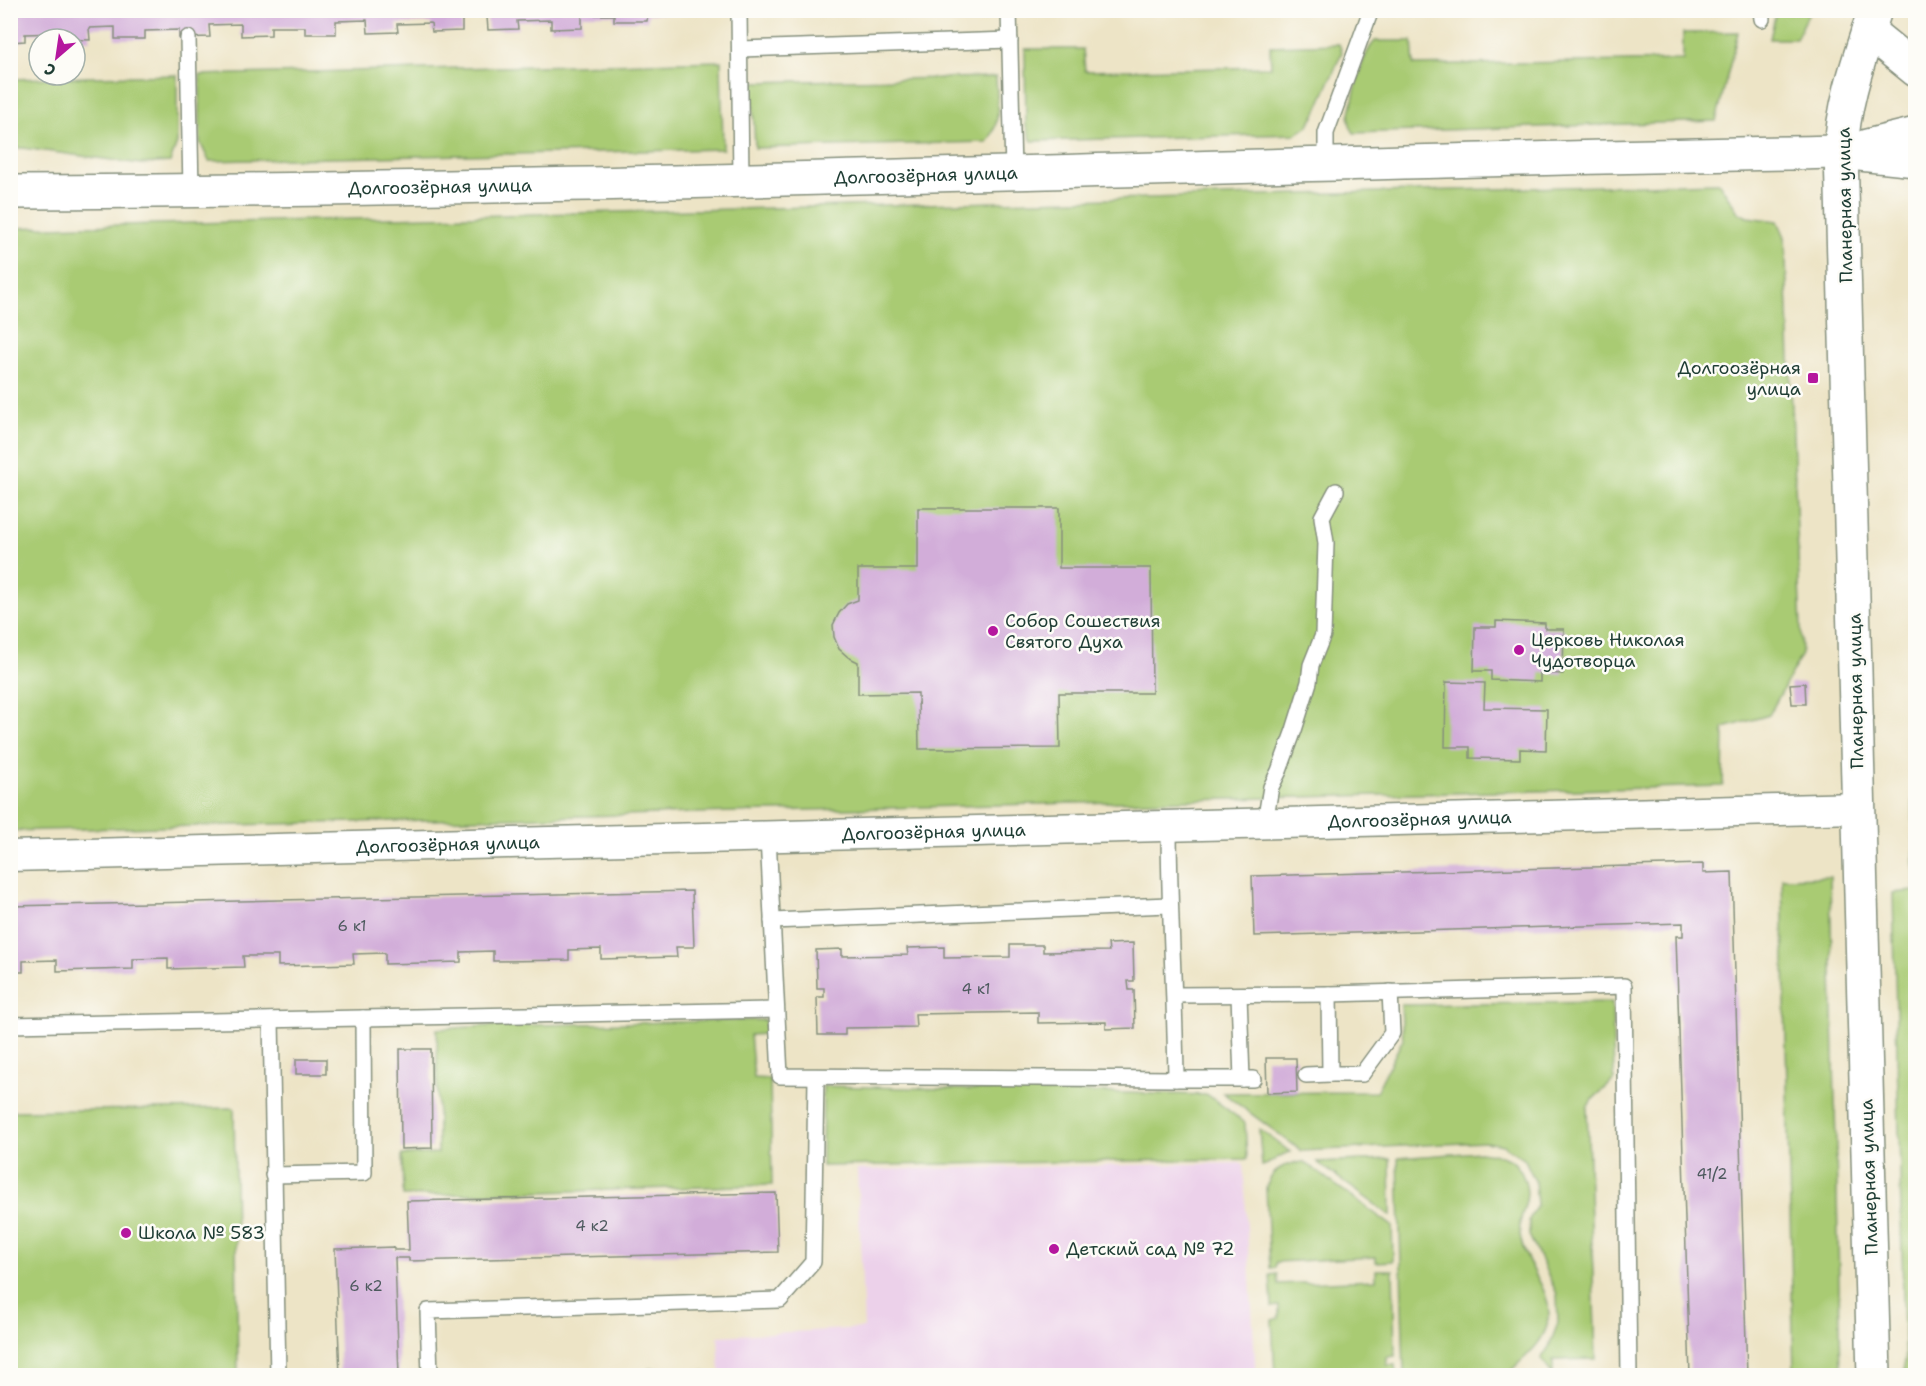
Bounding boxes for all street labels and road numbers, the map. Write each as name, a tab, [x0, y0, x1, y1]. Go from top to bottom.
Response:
street label: Планерная улица	[1832, 127, 1858, 283]
street label: Долгоозёрная улица	[834, 161, 1018, 190]
street label: Долгоозёрная улица	[348, 173, 532, 201]
street label: Планерная улица	[1843, 613, 1869, 769]
street label: Долгоозёрная улица	[1327, 805, 1512, 834]
street label: Долгоозёрная улица	[841, 818, 1026, 846]
street label: Долгоозёрная улица	[356, 830, 540, 859]
street label: Планерная улица	[1854, 1099, 1884, 1255]

